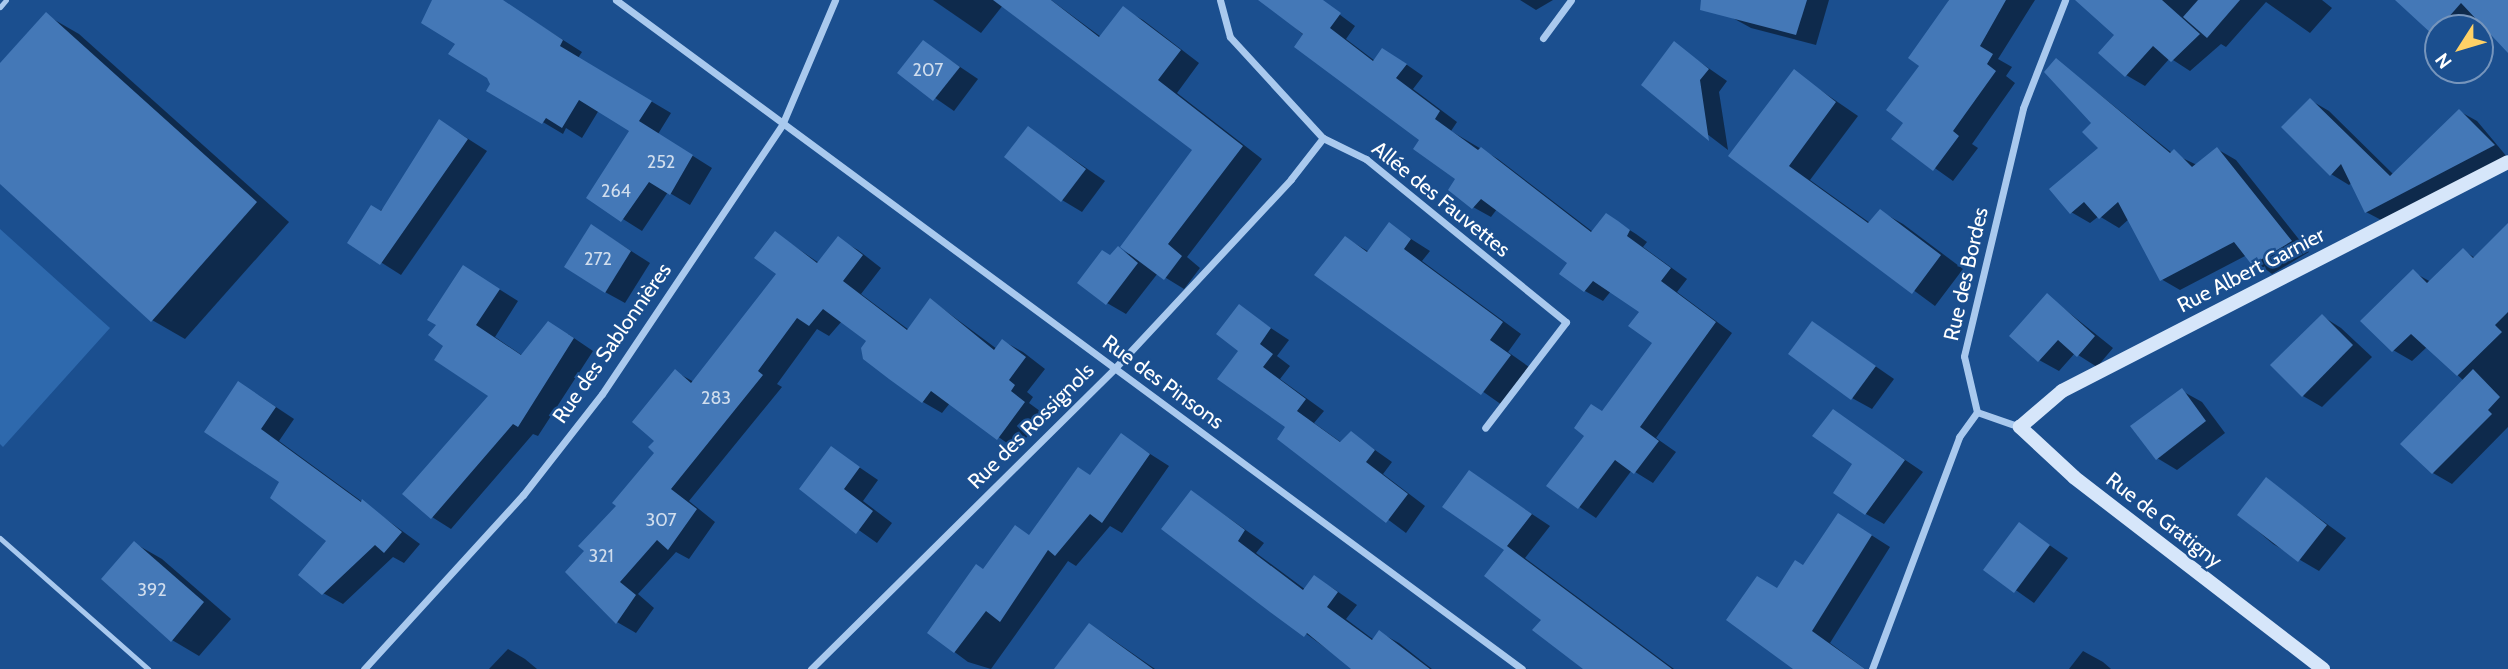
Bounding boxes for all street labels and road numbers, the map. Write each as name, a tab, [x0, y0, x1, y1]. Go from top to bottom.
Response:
street label: Allée des Fauvettes	[1367, 136, 1515, 262]
street label: Rue des Bordes	[1938, 205, 1994, 343]
street label: Rue Albert Garnier	[2173, 222, 2329, 318]
street label: Rue des Sablonnières	[547, 258, 677, 428]
street label: Rue des Pinsons	[1098, 330, 1228, 434]
street label: Rue des Rossignols	[963, 358, 1099, 494]
street label: Rue de Gratigny	[2101, 467, 2227, 573]

